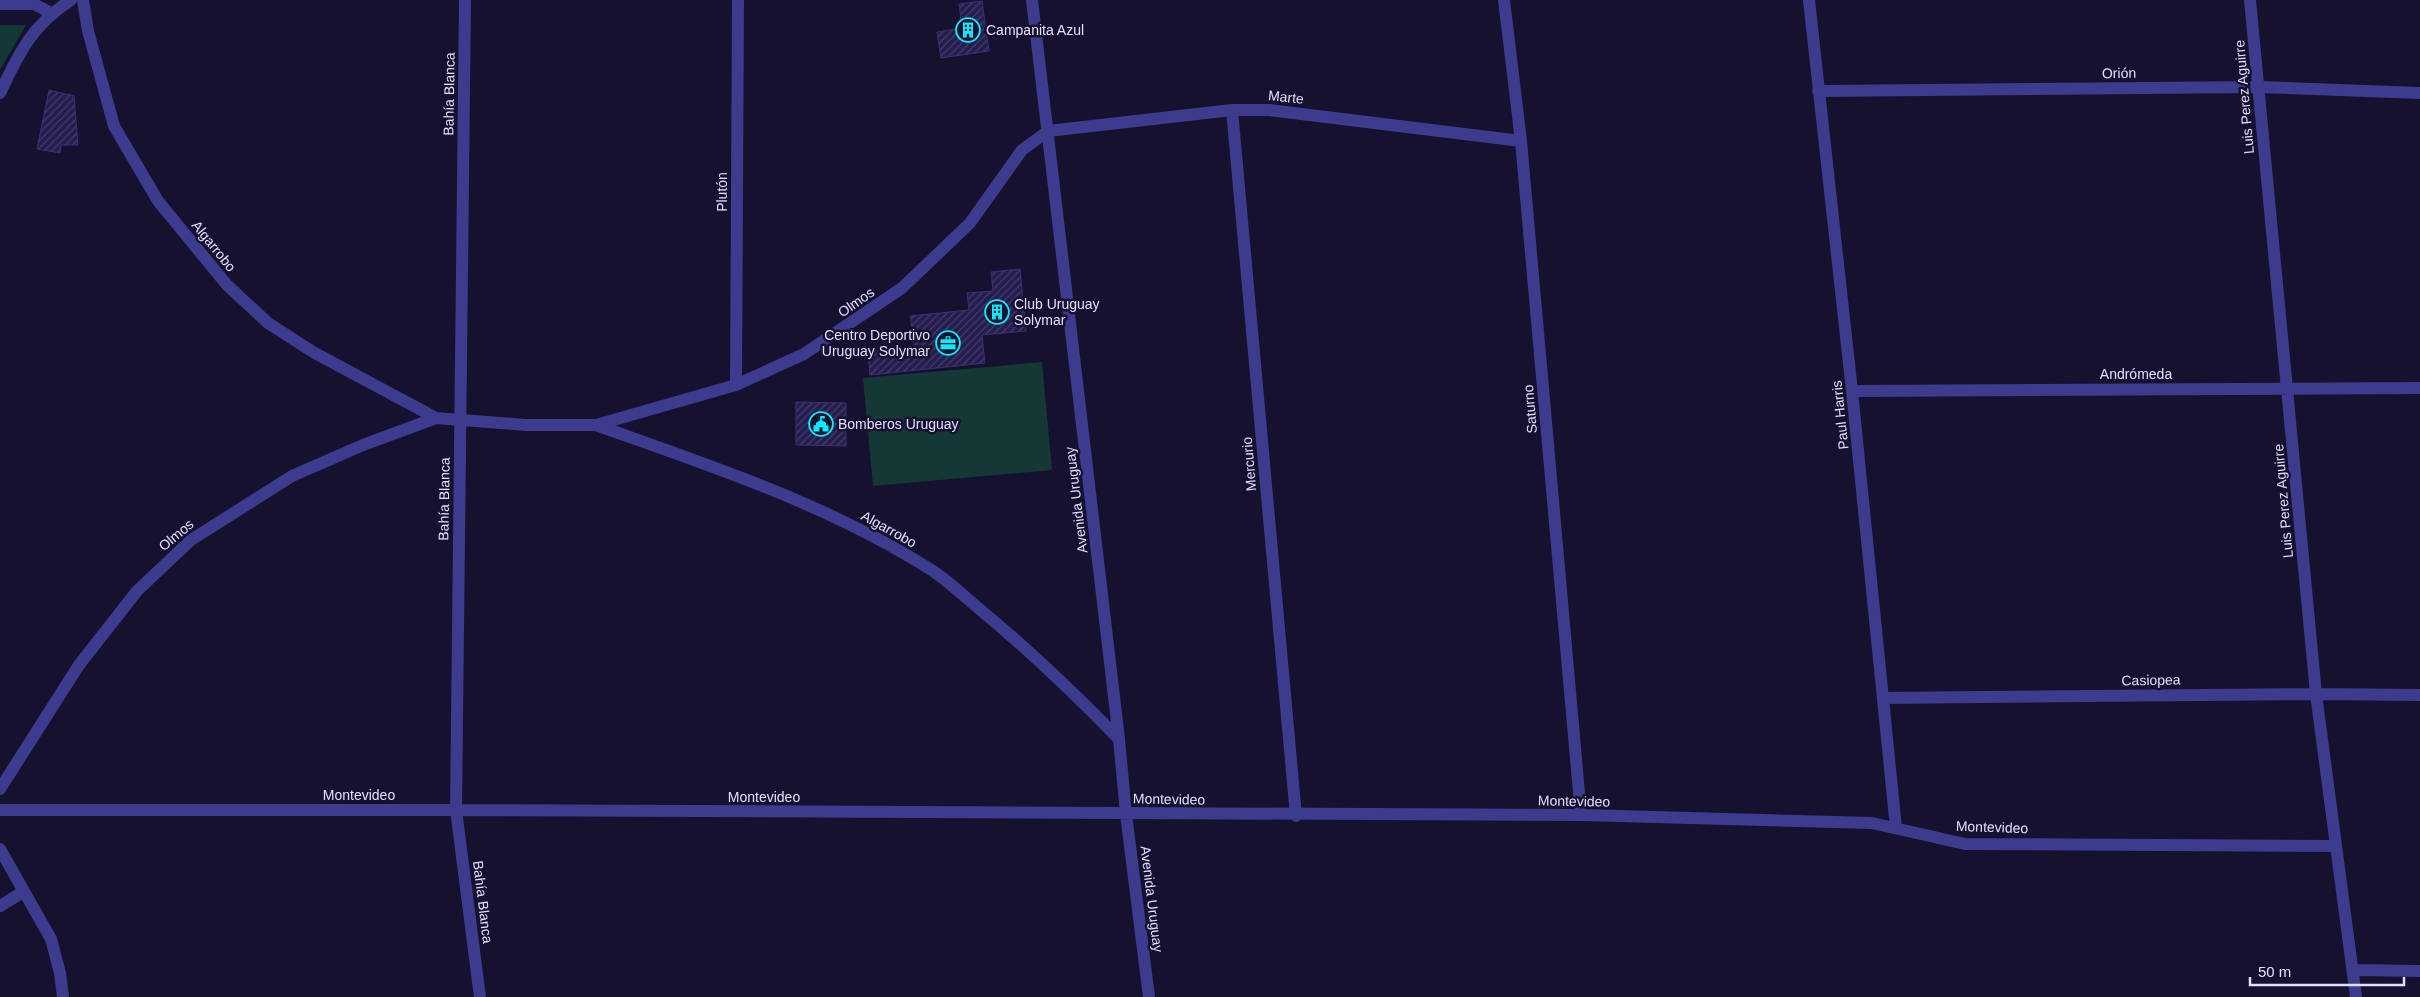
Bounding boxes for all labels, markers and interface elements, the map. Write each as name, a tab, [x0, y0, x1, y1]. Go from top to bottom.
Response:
building icon: Campanita Azul	[955, 17, 981, 43]
place label: Campanita Azul	[986, 22, 1084, 38]
street label: Luis Perez Aguirre	[2231, 39, 2257, 155]
street label: Bahía Blanca	[440, 52, 458, 136]
street label: Orión	[2102, 65, 2136, 81]
street label: Marte	[1267, 87, 1305, 107]
street label: Plutón	[714, 172, 730, 212]
street label: Algarrobo	[189, 217, 239, 275]
street label: Olmos	[835, 284, 877, 320]
place label: Club Uruguay Solymar	[1014, 296, 1100, 328]
building icon: Club Uruguay Solymar	[984, 299, 1010, 325]
place label: Centro Deportivo Uruguay Solymar	[822, 327, 930, 359]
office icon: Centro Deportivo Uruguay Solymar	[935, 330, 961, 356]
street label: Andrómeda	[2100, 366, 2172, 382]
street label: Paul Harris	[1828, 380, 1852, 450]
street label: Saturno	[1520, 384, 1540, 434]
public building icon: Bomberos Uruguay	[808, 411, 834, 437]
place label: Bomberos Uruguay	[838, 416, 959, 432]
street label: Mercurio	[1239, 436, 1259, 492]
street label: Luis Perez Aguirre	[2270, 443, 2296, 559]
street label: Avenida Uruguay	[1062, 446, 1090, 554]
street label: Bahía Blanca	[435, 457, 453, 541]
street label: Algarrobo	[859, 507, 920, 551]
street label: Olmos	[155, 516, 197, 554]
street label: Casiopea	[2121, 671, 2181, 689]
street label: Montevideo	[323, 787, 395, 803]
street label: Montevideo	[728, 789, 800, 805]
street label: Montevideo	[1133, 790, 1206, 808]
street label: Montevideo	[1538, 792, 1611, 810]
street label: Montevideo	[1956, 818, 2029, 836]
street label: Avenida Uruguay	[1138, 845, 1166, 953]
street label: Bahía Blanca	[470, 860, 496, 945]
scale bar	[2250, 954, 2404, 986]
text: 50 m	[2258, 963, 2291, 980]

